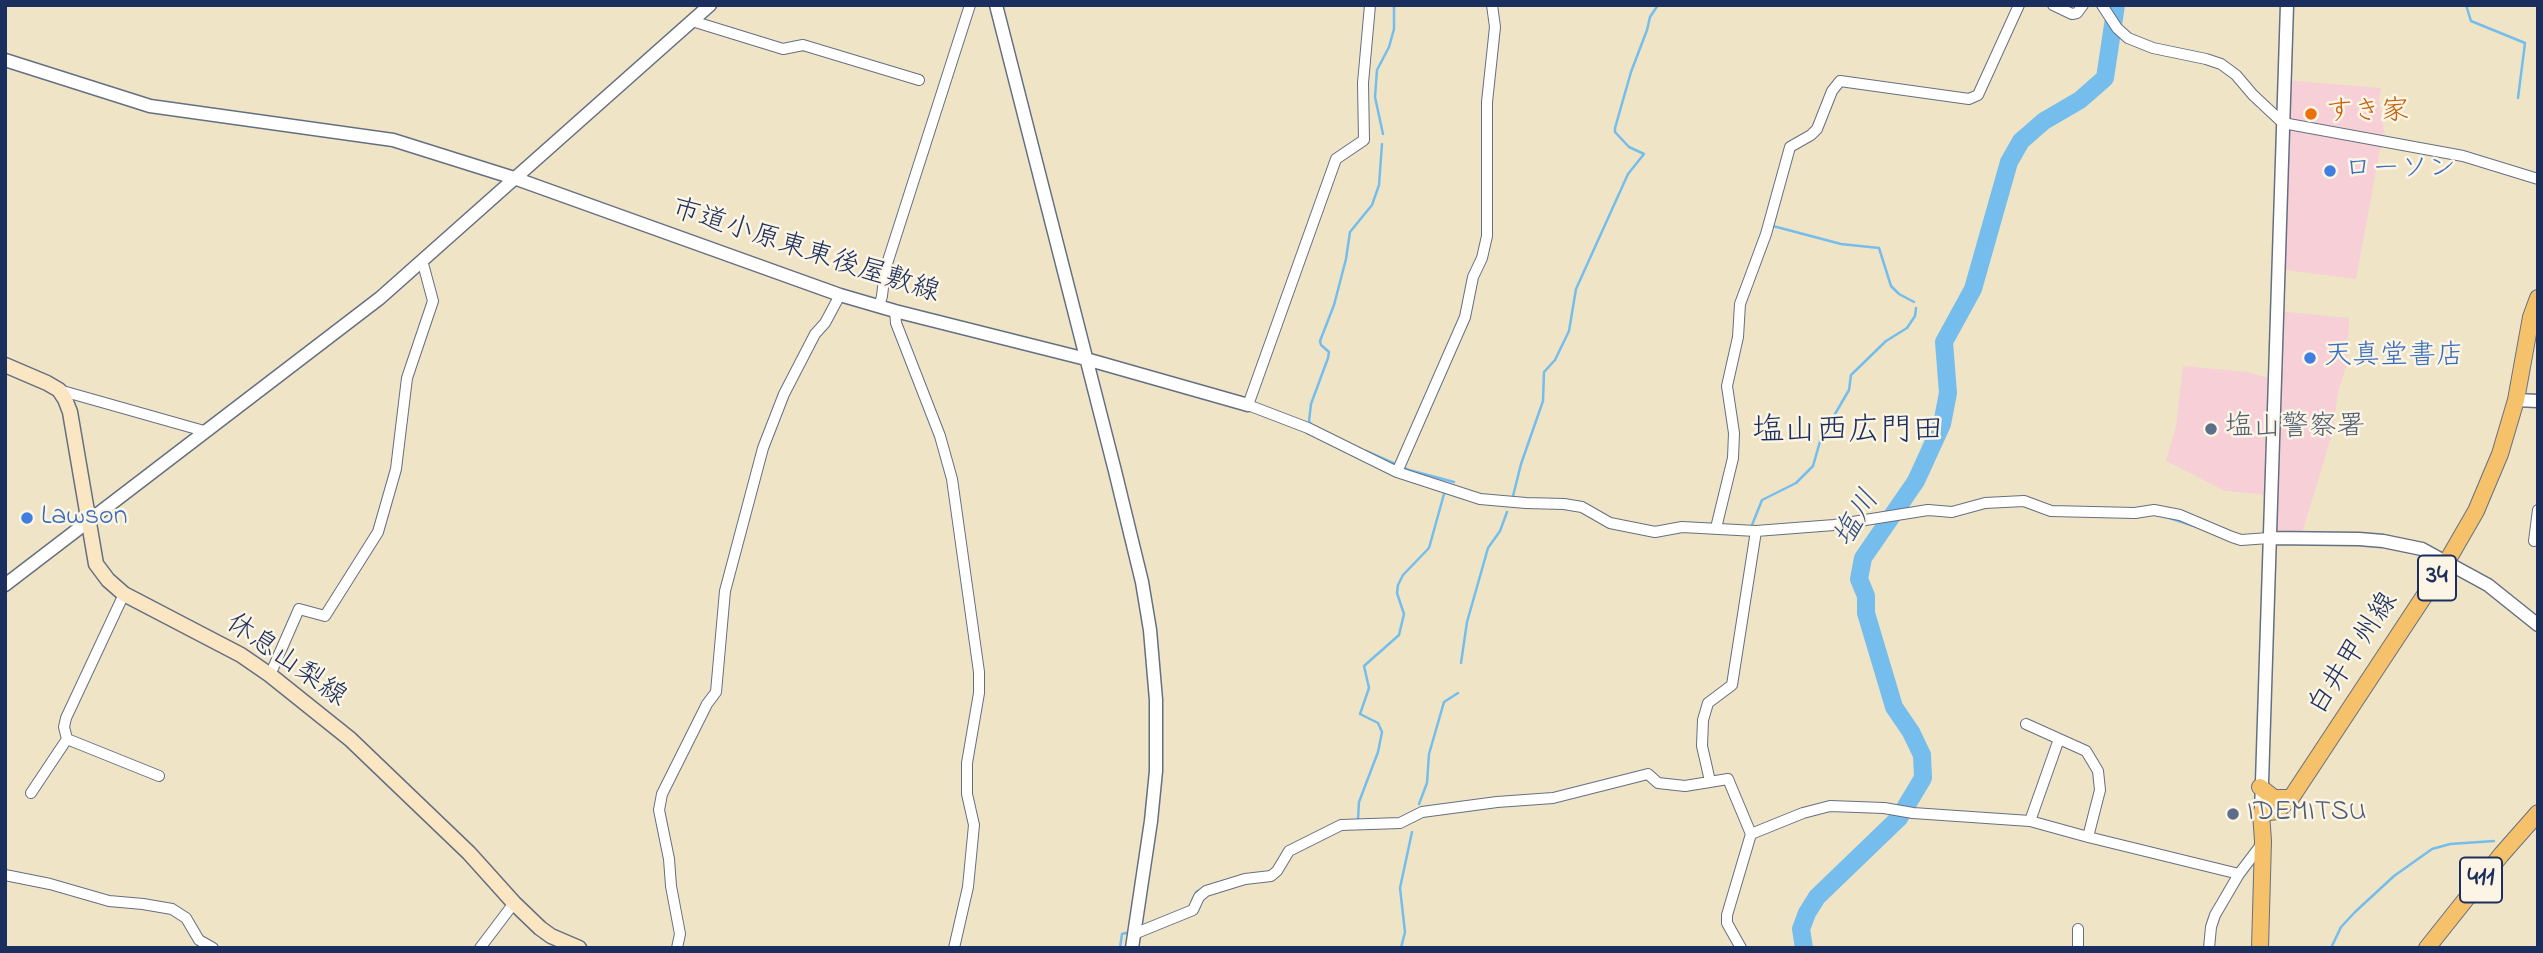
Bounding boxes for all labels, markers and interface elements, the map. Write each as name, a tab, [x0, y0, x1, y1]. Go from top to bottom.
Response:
place label: すき家	[2325, 97, 2409, 131]
marker: すき家	[2303, 106, 2319, 122]
place label: ローソン	[2344, 154, 2456, 188]
marker: ローソン	[2322, 163, 2338, 179]
street label: 市道小原東東後屋敷線	[667, 194, 943, 312]
place label: 天真堂書店	[2324, 341, 2464, 375]
marker: 天真堂書店	[2302, 350, 2318, 366]
place label: 塩山警察署	[2225, 412, 2365, 446]
district label: 塩山西広門田	[1752, 415, 1944, 453]
marker: 塩山警察署	[2203, 421, 2219, 437]
water label: 塩川	[1828, 485, 1890, 555]
place label: Lawson	[41, 501, 127, 535]
marker: Lawson	[19, 510, 35, 526]
road number: 34	[2418, 556, 2456, 600]
street label: 白井甲州線	[2303, 587, 2407, 723]
street label: 休息山梨線	[218, 608, 352, 716]
place label: IDEMITSU	[2247, 797, 2366, 831]
marker: IDEMITSU	[2225, 806, 2241, 822]
road number: 411	[2460, 858, 2502, 902]

